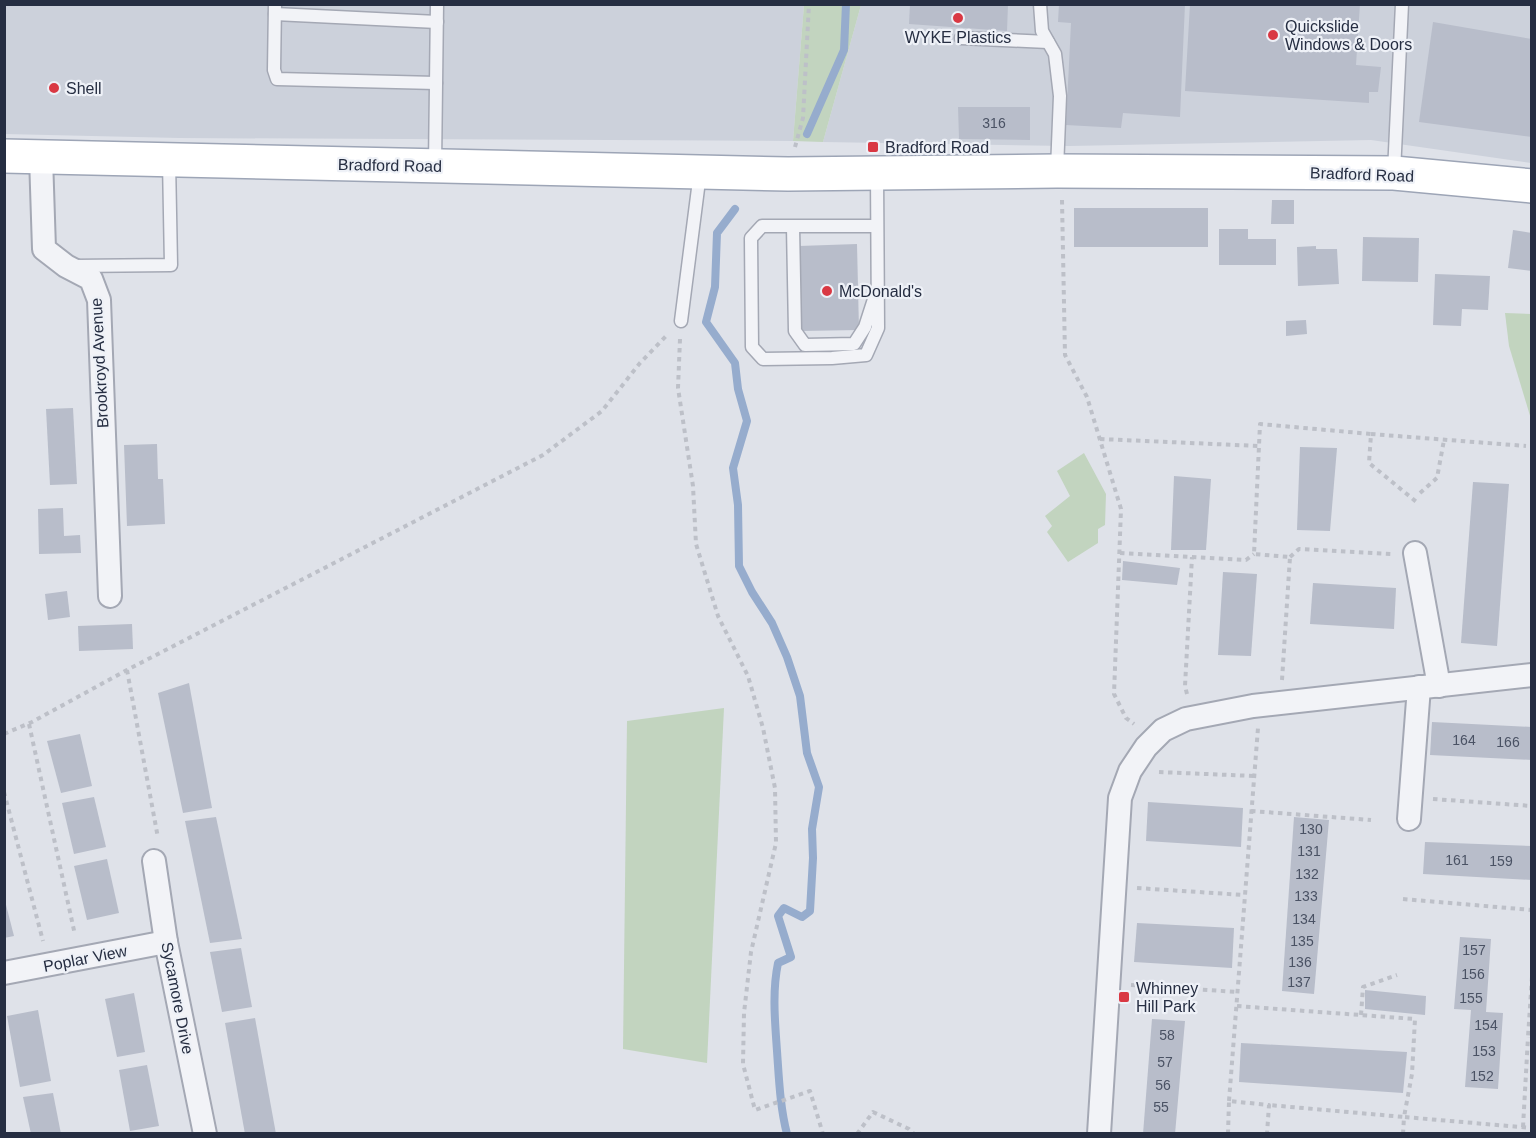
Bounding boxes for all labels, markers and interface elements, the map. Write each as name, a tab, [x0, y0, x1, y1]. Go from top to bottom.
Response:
marker: WYKE Plastics	[951, 11, 965, 25]
place label: Quickslide Windows & Doors	[1285, 18, 1412, 53]
marker: Quickslide Windows & Doors	[1266, 28, 1280, 42]
place label: WYKE Plastics	[905, 29, 1011, 46]
place label: Shell	[66, 80, 102, 97]
marker: Shell	[47, 81, 61, 95]
house number: 316	[982, 115, 1006, 131]
place label: Bradford Road	[885, 139, 989, 156]
marker: Bradford Road	[866, 140, 880, 154]
street label: Bradford Road	[338, 156, 442, 175]
street label: Bradford Road	[1310, 164, 1414, 185]
place label: McDonald's	[839, 283, 922, 300]
marker: McDonald's	[820, 284, 834, 298]
street label: Brookroyd Avenue	[88, 297, 111, 429]
house number: 164	[1452, 732, 1476, 748]
house number: 166	[1496, 734, 1520, 750]
house number: 130	[1299, 821, 1323, 837]
house number: 131	[1297, 843, 1321, 859]
house number: 161	[1445, 852, 1469, 868]
house number: 159	[1489, 853, 1513, 869]
house number: 132	[1295, 866, 1319, 882]
house number: 133	[1294, 888, 1318, 904]
house number: 134	[1292, 911, 1316, 927]
house number: 135	[1290, 933, 1314, 949]
street label: Sycamore Drive	[158, 941, 197, 1056]
street label: Poplar View	[42, 942, 129, 975]
house number: 157	[1462, 942, 1486, 958]
house number: 136	[1288, 954, 1312, 970]
house number: 156	[1461, 966, 1485, 982]
house number: 137	[1287, 974, 1311, 990]
place label: Whinney Hill Park	[1136, 980, 1198, 1015]
marker: Whinney Hill Park	[1117, 990, 1131, 1004]
house number: 155	[1459, 990, 1483, 1006]
house number: 154	[1474, 1017, 1498, 1033]
house number: 58	[1159, 1027, 1175, 1043]
house number: 153	[1472, 1043, 1496, 1059]
house number: 57	[1157, 1054, 1173, 1070]
house number: 152	[1470, 1068, 1494, 1084]
house number: 56	[1155, 1077, 1171, 1093]
house number: 55	[1153, 1099, 1169, 1115]

